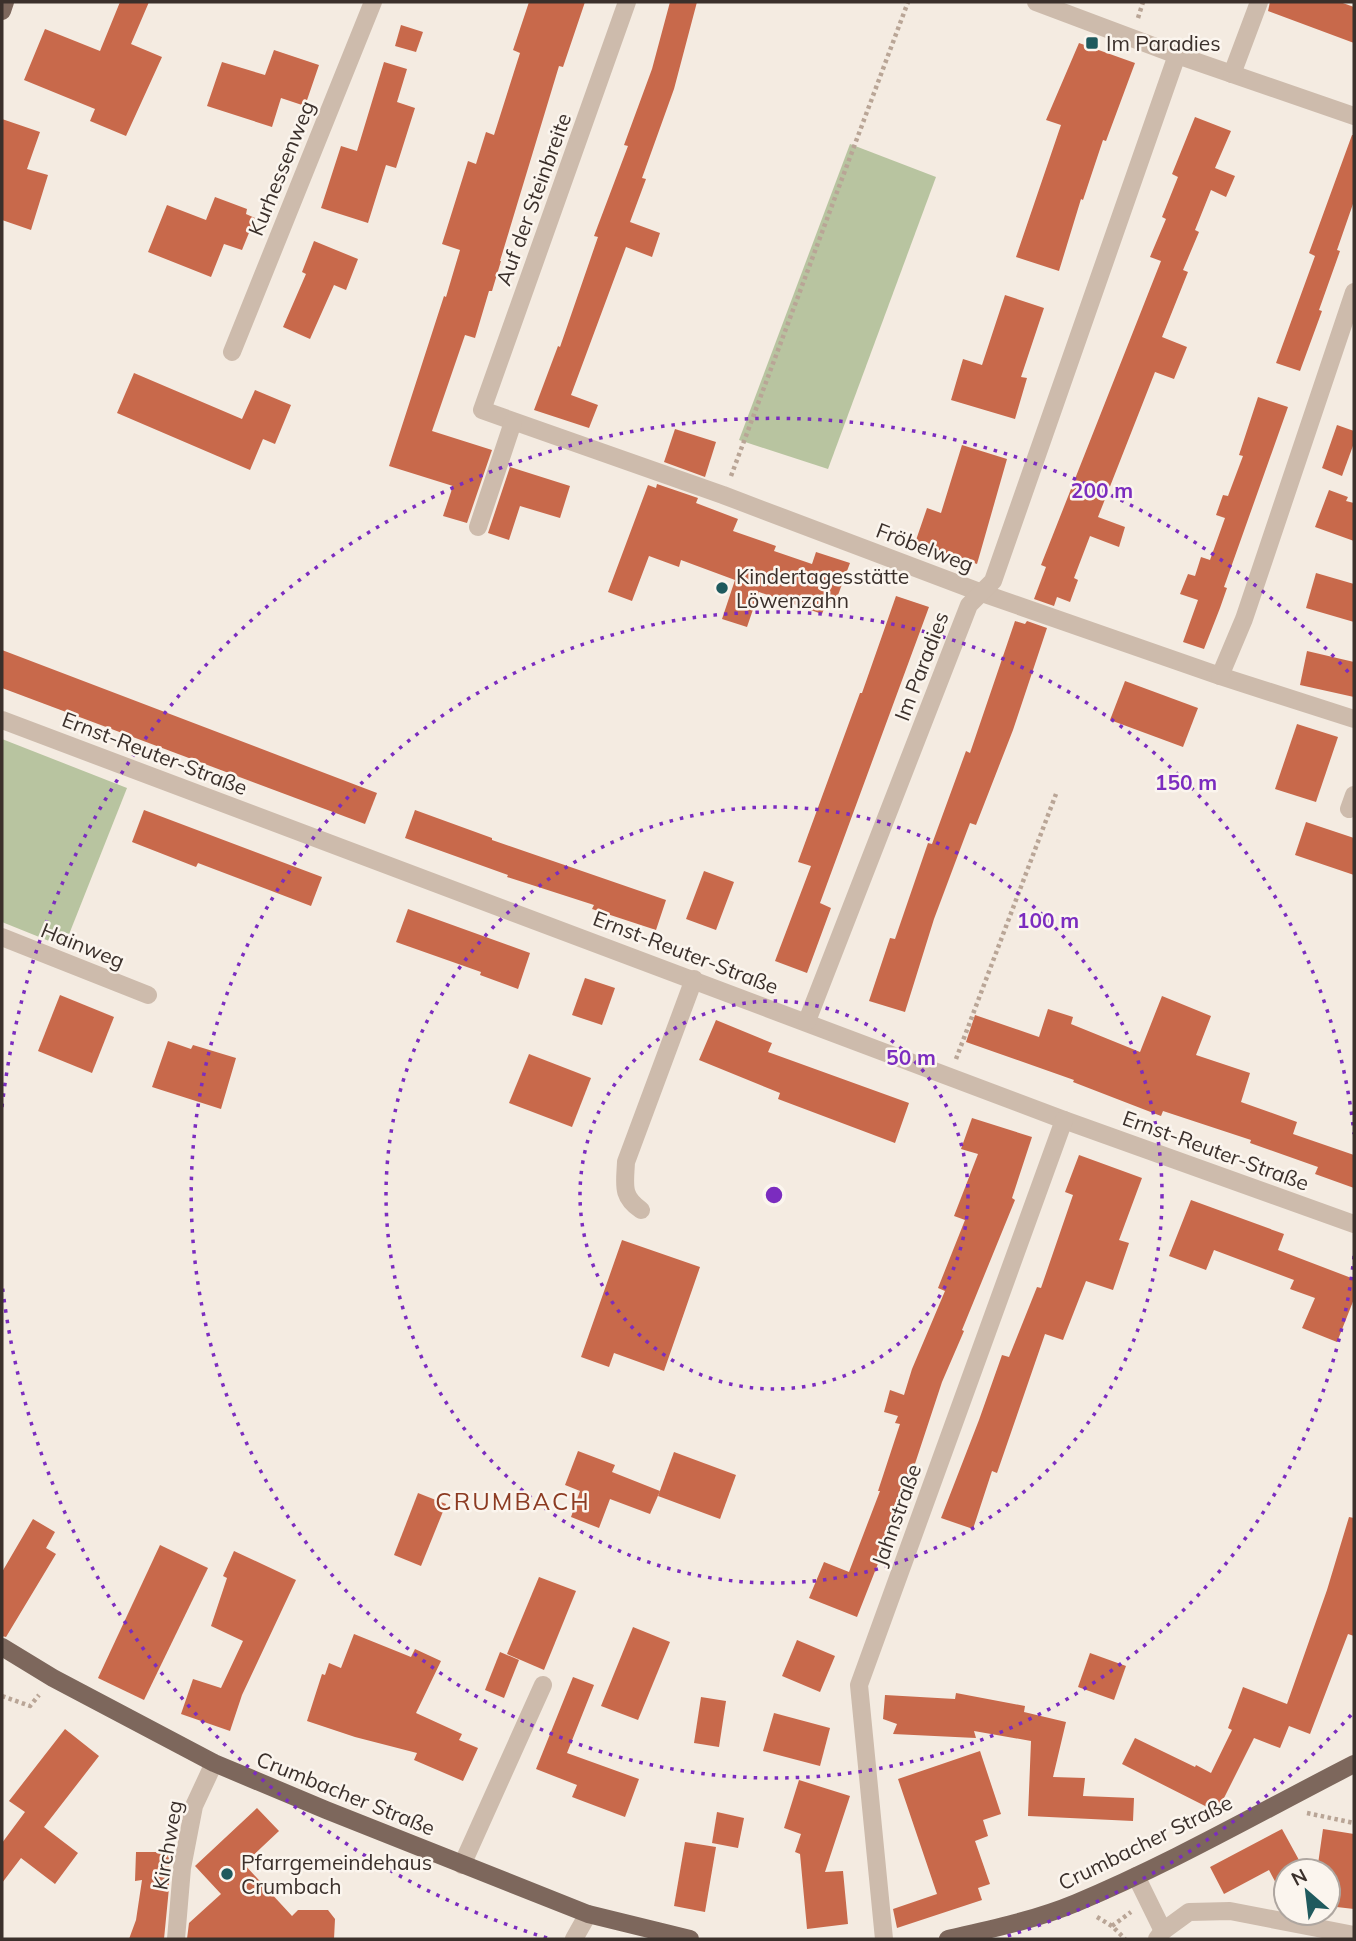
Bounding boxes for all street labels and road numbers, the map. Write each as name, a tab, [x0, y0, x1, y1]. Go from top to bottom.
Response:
street label: Kurhessenweg	[242, 97, 320, 239]
street label: Auf der Steinbreite	[490, 109, 576, 289]
street label: Fröbelweg	[873, 517, 977, 577]
street label: Im Paradies	[888, 608, 954, 724]
street label: Ernst-Reuter-Straße	[59, 706, 251, 800]
street label: Ernst-Reuter-Straße	[590, 905, 782, 999]
street label: Hainweg	[37, 916, 129, 974]
street label: Ernst-Reuter-Straße	[1119, 1104, 1313, 1196]
street label: Jahnstraße	[866, 1460, 926, 1570]
street label: Crumbacher Straße	[253, 1745, 439, 1841]
street label: Crumbacher Straße	[1054, 1789, 1236, 1895]
street label: Kirchweg	[146, 1798, 188, 1892]

